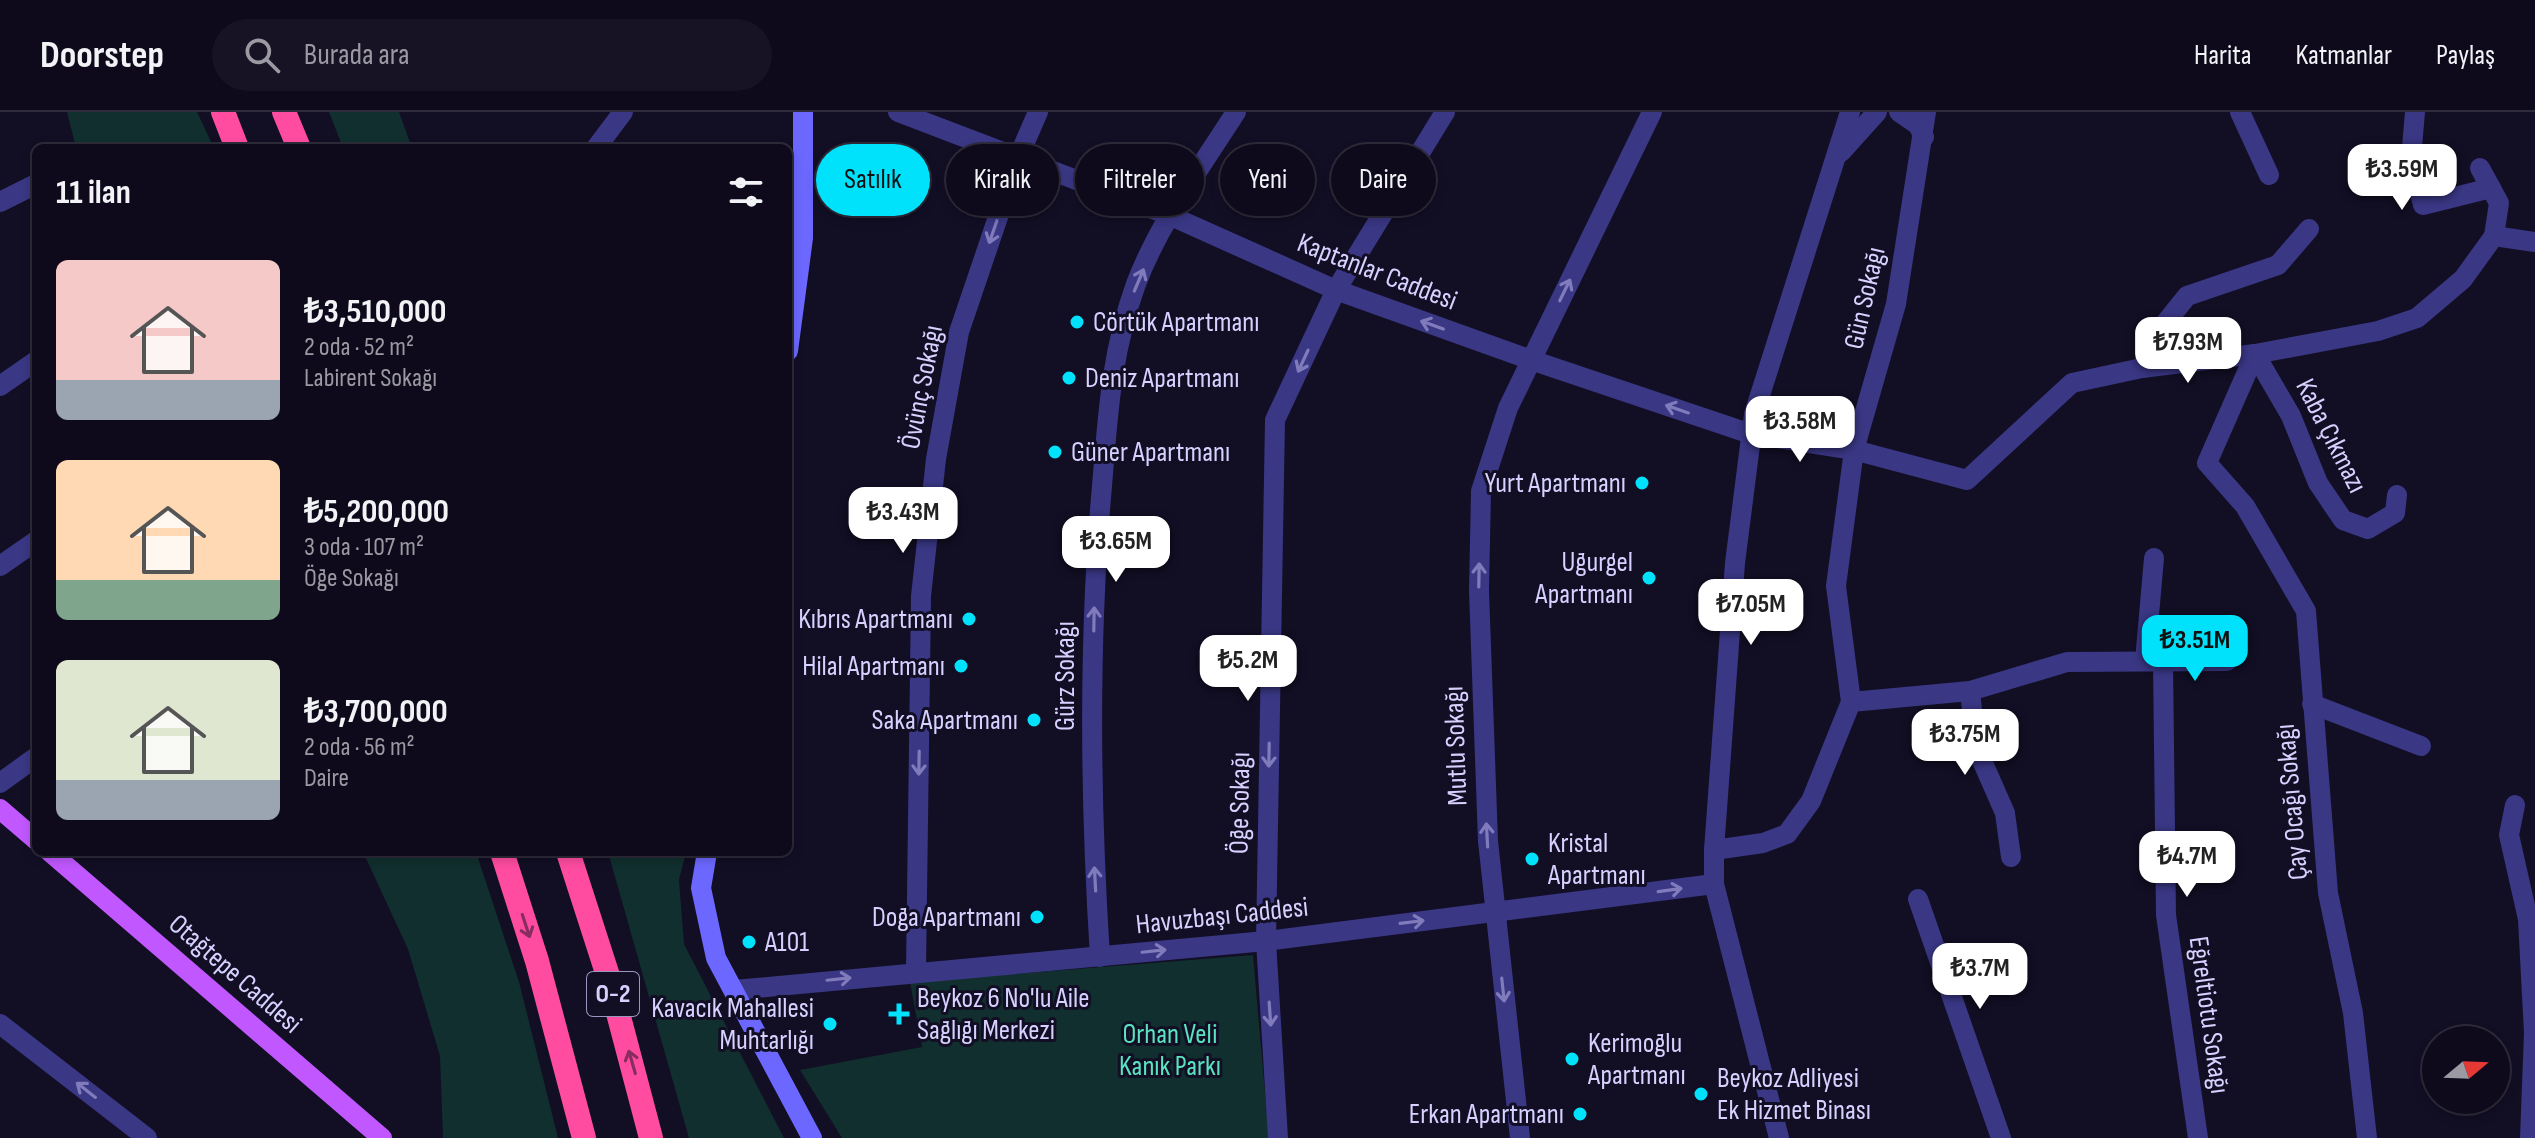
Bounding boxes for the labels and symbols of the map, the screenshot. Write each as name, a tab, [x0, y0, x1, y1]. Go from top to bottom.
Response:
pin: ₺3.59M	[2337, 144, 2467, 212]
one-way arrow	[985, 219, 1000, 244]
street label: Kaptanlar Caddesi	[1293, 226, 1461, 318]
street label: Gün Sokağı	[1837, 244, 1893, 352]
one-way arrow	[1133, 268, 1148, 293]
one-way arrow	[1558, 279, 1573, 303]
place label: Cörtük Apartmanı	[1093, 306, 1259, 339]
marker: Cörtük Apartmanı	[1068, 313, 1086, 331]
one-way arrow	[1419, 316, 1444, 331]
pin: ₺7.93M	[2123, 317, 2253, 385]
street label: Övünç Sokağı	[894, 322, 950, 452]
one-way arrow	[1295, 348, 1310, 372]
place label: Deniz Apartmanı	[1085, 362, 1239, 395]
marker: Deniz Apartmanı	[1060, 369, 1078, 387]
street label: Kaba Çıkmazı	[2288, 373, 2374, 499]
pin: ₺3.58M	[1735, 396, 1865, 464]
one-way arrow	[1665, 401, 1690, 416]
place label: Güner Apartmanı	[1071, 436, 1230, 469]
marker: Güner Apartmanı	[1046, 443, 1064, 461]
place label: Yurt Apartmanı	[1485, 467, 1626, 500]
marker: Yurt Apartmanı	[1633, 474, 1651, 492]
pin: ₺3.43M	[838, 487, 968, 555]
pin: ₺3.65M	[1051, 516, 1181, 584]
place label: Uḡurgel Apartmanı	[1534, 546, 1633, 611]
one-way arrow	[1471, 562, 1487, 589]
marker: Uḡurgel Apartmanı	[1640, 569, 1658, 587]
pin: ₺7.05M	[1686, 579, 1816, 647]
place label: Kıbrıs Apartmanı	[798, 603, 953, 636]
one-way arrow	[1086, 606, 1101, 633]
marker: Kıbrıs Apartmanı	[960, 610, 978, 628]
pin: ₺3.51M	[2130, 615, 2260, 683]
street label: Gürz Sokağı	[1049, 621, 1082, 731]
pin: ₺5.2M	[1192, 635, 1304, 703]
place label: Hilal Apartmanı	[802, 650, 945, 683]
marker: Hilal Apartmanı	[952, 657, 970, 675]
street label: Mutlu Sokağı	[1437, 686, 1475, 806]
place label: Saka Apartmanı	[872, 704, 1018, 737]
pin: ₺3.75M	[1900, 709, 2030, 777]
marker: Saka Apartmanı	[1025, 711, 1043, 729]
street label: Çay Ocağı Sokağı	[2269, 723, 2315, 881]
one-way arrow	[1261, 741, 1277, 768]
one-way arrow	[911, 749, 927, 776]
street label: Öḡe Sokağı	[1223, 752, 1257, 854]
one-way arrow	[1480, 822, 1495, 848]
place label: Kristal Apartmanı	[1547, 827, 1646, 892]
pin: ₺4.7M	[2131, 831, 2243, 899]
marker: Kristal Apartmanı	[1523, 850, 1541, 868]
one-way arrow	[1088, 866, 1103, 893]
one-way arrow	[1657, 882, 1682, 897]
street label: Havuzbaşı Caddesi	[1134, 891, 1310, 941]
place label: Doḡa Apartmanı	[872, 901, 1021, 934]
street label: Otağtepe Caddesi	[162, 908, 308, 1040]
marker: Doḡa Apartmanı	[1028, 908, 1046, 926]
one-way arrow	[519, 914, 534, 939]
one-way arrow	[1398, 915, 1425, 930]
place label: A101	[764, 926, 809, 959]
marker: A101	[740, 933, 758, 951]
street label: Eğreltiotu Sokağı	[2182, 934, 2236, 1096]
pin: ₺3.7M	[1924, 943, 2036, 1011]
one-way arrow	[1140, 944, 1167, 959]
one-way arrow	[825, 971, 852, 986]
road number: O-2	[587, 972, 639, 1016]
one-way arrow	[1496, 976, 1511, 1003]
place label: Beykoz 6 No'lu Aile Saḡlıḡı Merkezi	[917, 982, 1090, 1047]
place label: Kavacık Mahallesi Muhtarlığı	[651, 992, 814, 1057]
one-way arrow	[1263, 1000, 1278, 1027]
marker: Beykoz 6 No'lu Aile Saḡlıḡı Merkezi	[888, 1003, 910, 1025]
marker: Kavacık Mahallesi Muhtarlığı	[821, 1015, 839, 1033]
park label: Orhan Veli Kanık Parkı	[1119, 1018, 1221, 1083]
north arrow	[2422, 1026, 2510, 1114]
place label: Kerimoḡlu Apartmanı	[1587, 1027, 1686, 1092]
one-way arrow	[624, 1050, 639, 1076]
marker: Kerimoḡlu Apartmanı	[1563, 1050, 1581, 1068]
place label: Beykoz Adliyesi Ek Hizmet Binası	[1717, 1062, 1871, 1127]
one-way arrow	[76, 1082, 97, 1099]
marker: Beykoz Adliyesi Ek Hizmet Binası	[1692, 1085, 1710, 1103]
place label: Erkan Apartmanı	[1409, 1098, 1564, 1131]
marker: Erkan Apartmanı	[1571, 1105, 1589, 1123]

